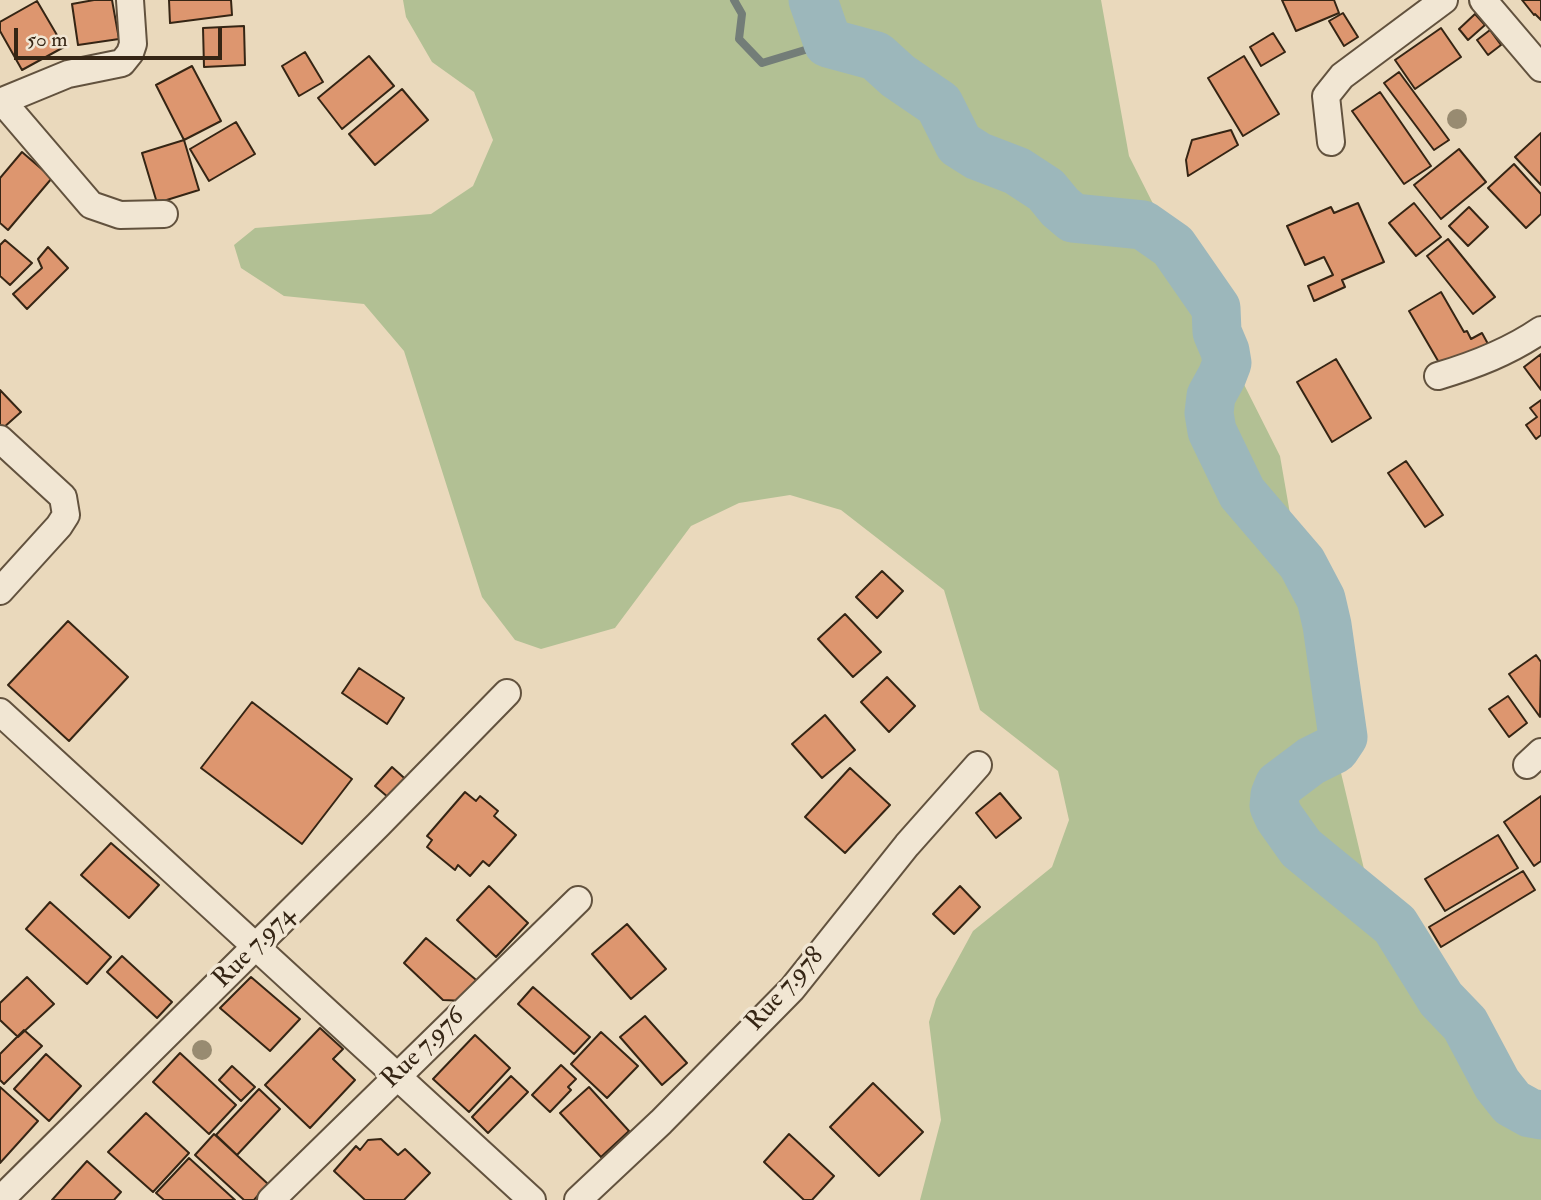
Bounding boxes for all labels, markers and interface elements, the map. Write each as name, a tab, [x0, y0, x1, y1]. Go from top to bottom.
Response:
scale bar	[18, 14, 226, 58]
text: 50 m	[27, 26, 68, 53]
street label: Rue 7.974	[208, 901, 302, 995]
street label: Rue 7.978	[740, 942, 832, 1038]
street label: Rue 7.976	[376, 1002, 472, 1096]

